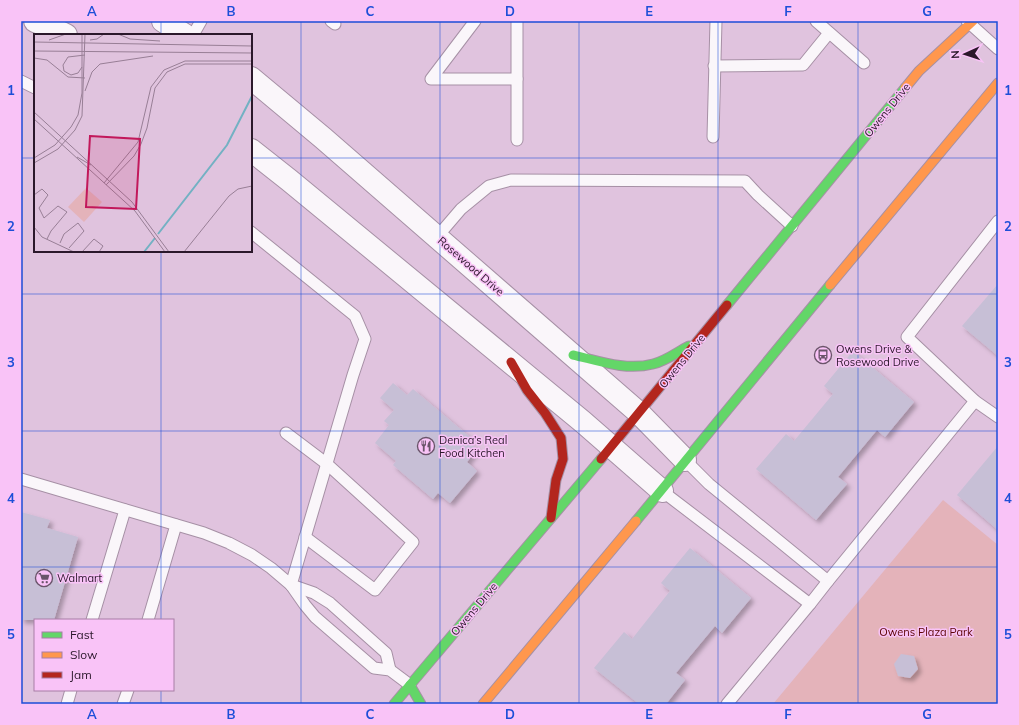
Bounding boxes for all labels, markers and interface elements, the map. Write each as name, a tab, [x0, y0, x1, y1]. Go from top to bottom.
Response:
text: A	[87, 3, 97, 19]
text: B	[227, 3, 236, 19]
text: C	[366, 3, 375, 19]
text: D	[505, 3, 515, 19]
text: E	[645, 3, 653, 19]
text: F	[784, 3, 792, 19]
text: G	[922, 3, 932, 19]
inset map	[34, 34, 252, 252]
north arrow	[945, 34, 985, 74]
text: N	[948, 50, 962, 59]
street label: Owens Drive	[861, 80, 913, 140]
text: 1	[7, 82, 15, 98]
text: 1	[1004, 82, 1012, 98]
text: 2	[7, 218, 15, 234]
text: 2	[1004, 218, 1012, 234]
street label: Rosewood Drive	[435, 233, 507, 299]
street label: Owens Drive	[656, 331, 708, 391]
place label: Owens Drive & Rosewood Drive	[836, 342, 919, 369]
bus stop icon: Owens Drive & Rosewood Drive	[813, 345, 833, 365]
text: 3	[7, 354, 15, 370]
text: 3	[1004, 354, 1012, 370]
place label: Denica’s Real Food Kitchen	[439, 433, 507, 460]
restaurant icon: Denica’s Real Food Kitchen	[416, 436, 436, 456]
text: 4	[7, 490, 15, 506]
text: 4	[1004, 490, 1012, 506]
supermarket icon: Walmart	[34, 568, 54, 588]
place label: Walmart	[57, 571, 102, 585]
street label: Owens Drive	[448, 579, 500, 639]
legend	[34, 619, 174, 691]
park label: Owens Plaza Park	[879, 625, 973, 639]
text: 5	[7, 626, 15, 642]
text: 5	[1004, 626, 1012, 642]
text: Fast	[70, 627, 94, 642]
text: Slow	[70, 647, 98, 662]
text: Jam	[70, 667, 92, 682]
text: A	[87, 706, 97, 722]
text: B	[227, 706, 236, 722]
text: C	[366, 706, 375, 722]
text: D	[505, 706, 515, 722]
text: E	[645, 706, 653, 722]
text: F	[784, 706, 792, 722]
text: G	[922, 706, 932, 722]

